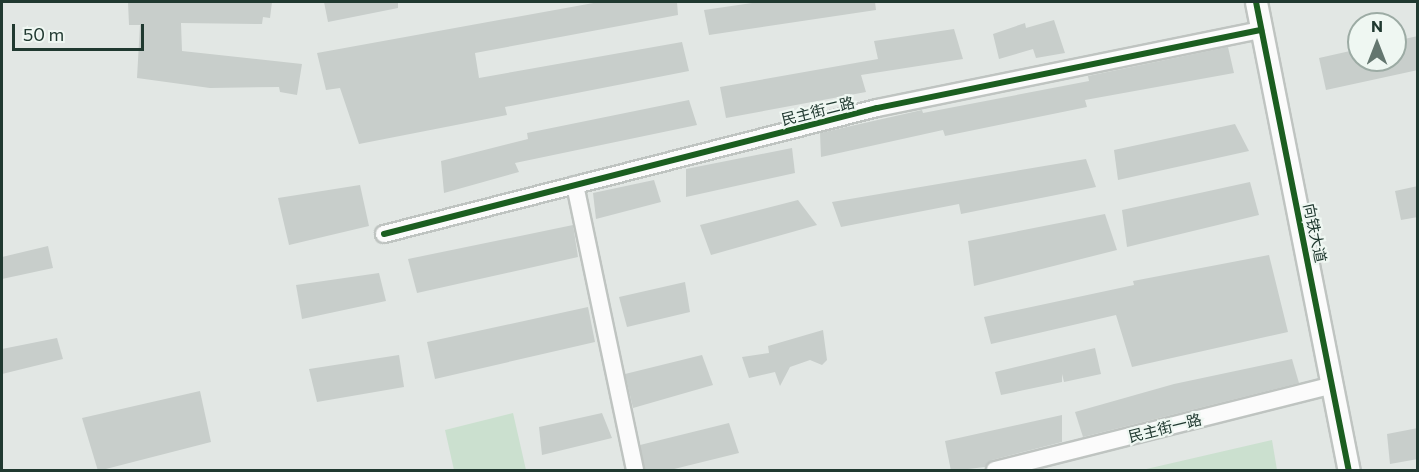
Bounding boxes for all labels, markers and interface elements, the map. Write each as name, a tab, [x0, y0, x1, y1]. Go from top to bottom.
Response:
scale bar	[15, 12, 147, 50]
north arrow	[1347, 12, 1407, 72]
text: N	[1371, 16, 1383, 35]
text: 50 m	[23, 23, 64, 45]
street label: 民主街二路	[779, 93, 857, 129]
street label: 向铁大道	[1300, 202, 1330, 264]
street label: 民主街一路	[1126, 410, 1204, 446]

